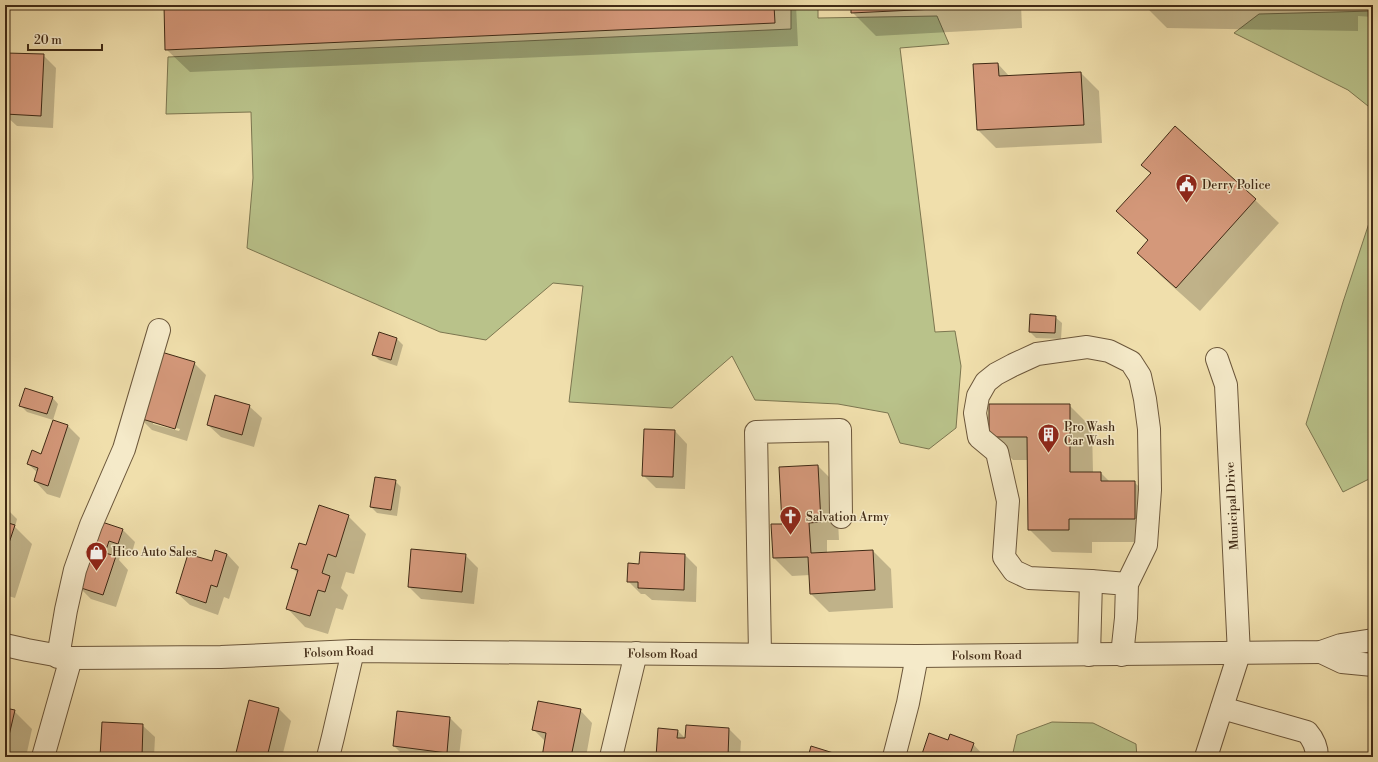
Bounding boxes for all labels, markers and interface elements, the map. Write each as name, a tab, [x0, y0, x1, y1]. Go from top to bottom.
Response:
scale bar	[28, 26, 102, 52]
text: 20 m	[34, 33, 62, 48]
public building icon: Derry Police	[1173, 172, 1199, 205]
place label: Derry Police	[1202, 178, 1271, 193]
place label: Pro Wash Car Wash	[1064, 420, 1115, 449]
building icon: Pro Wash Car Wash	[1036, 421, 1062, 454]
street label: Municipal Drive	[1223, 462, 1242, 550]
church icon: Salvation Army	[778, 504, 804, 537]
place label: Salvation Army	[806, 510, 889, 525]
shop icon: Hico Auto Sales	[84, 539, 110, 572]
place label: Hico Auto Sales	[112, 545, 197, 560]
street label: Folsom Road	[303, 644, 374, 661]
street label: Folsom Road	[627, 646, 698, 662]
street label: Folsom Road	[951, 648, 1022, 664]

